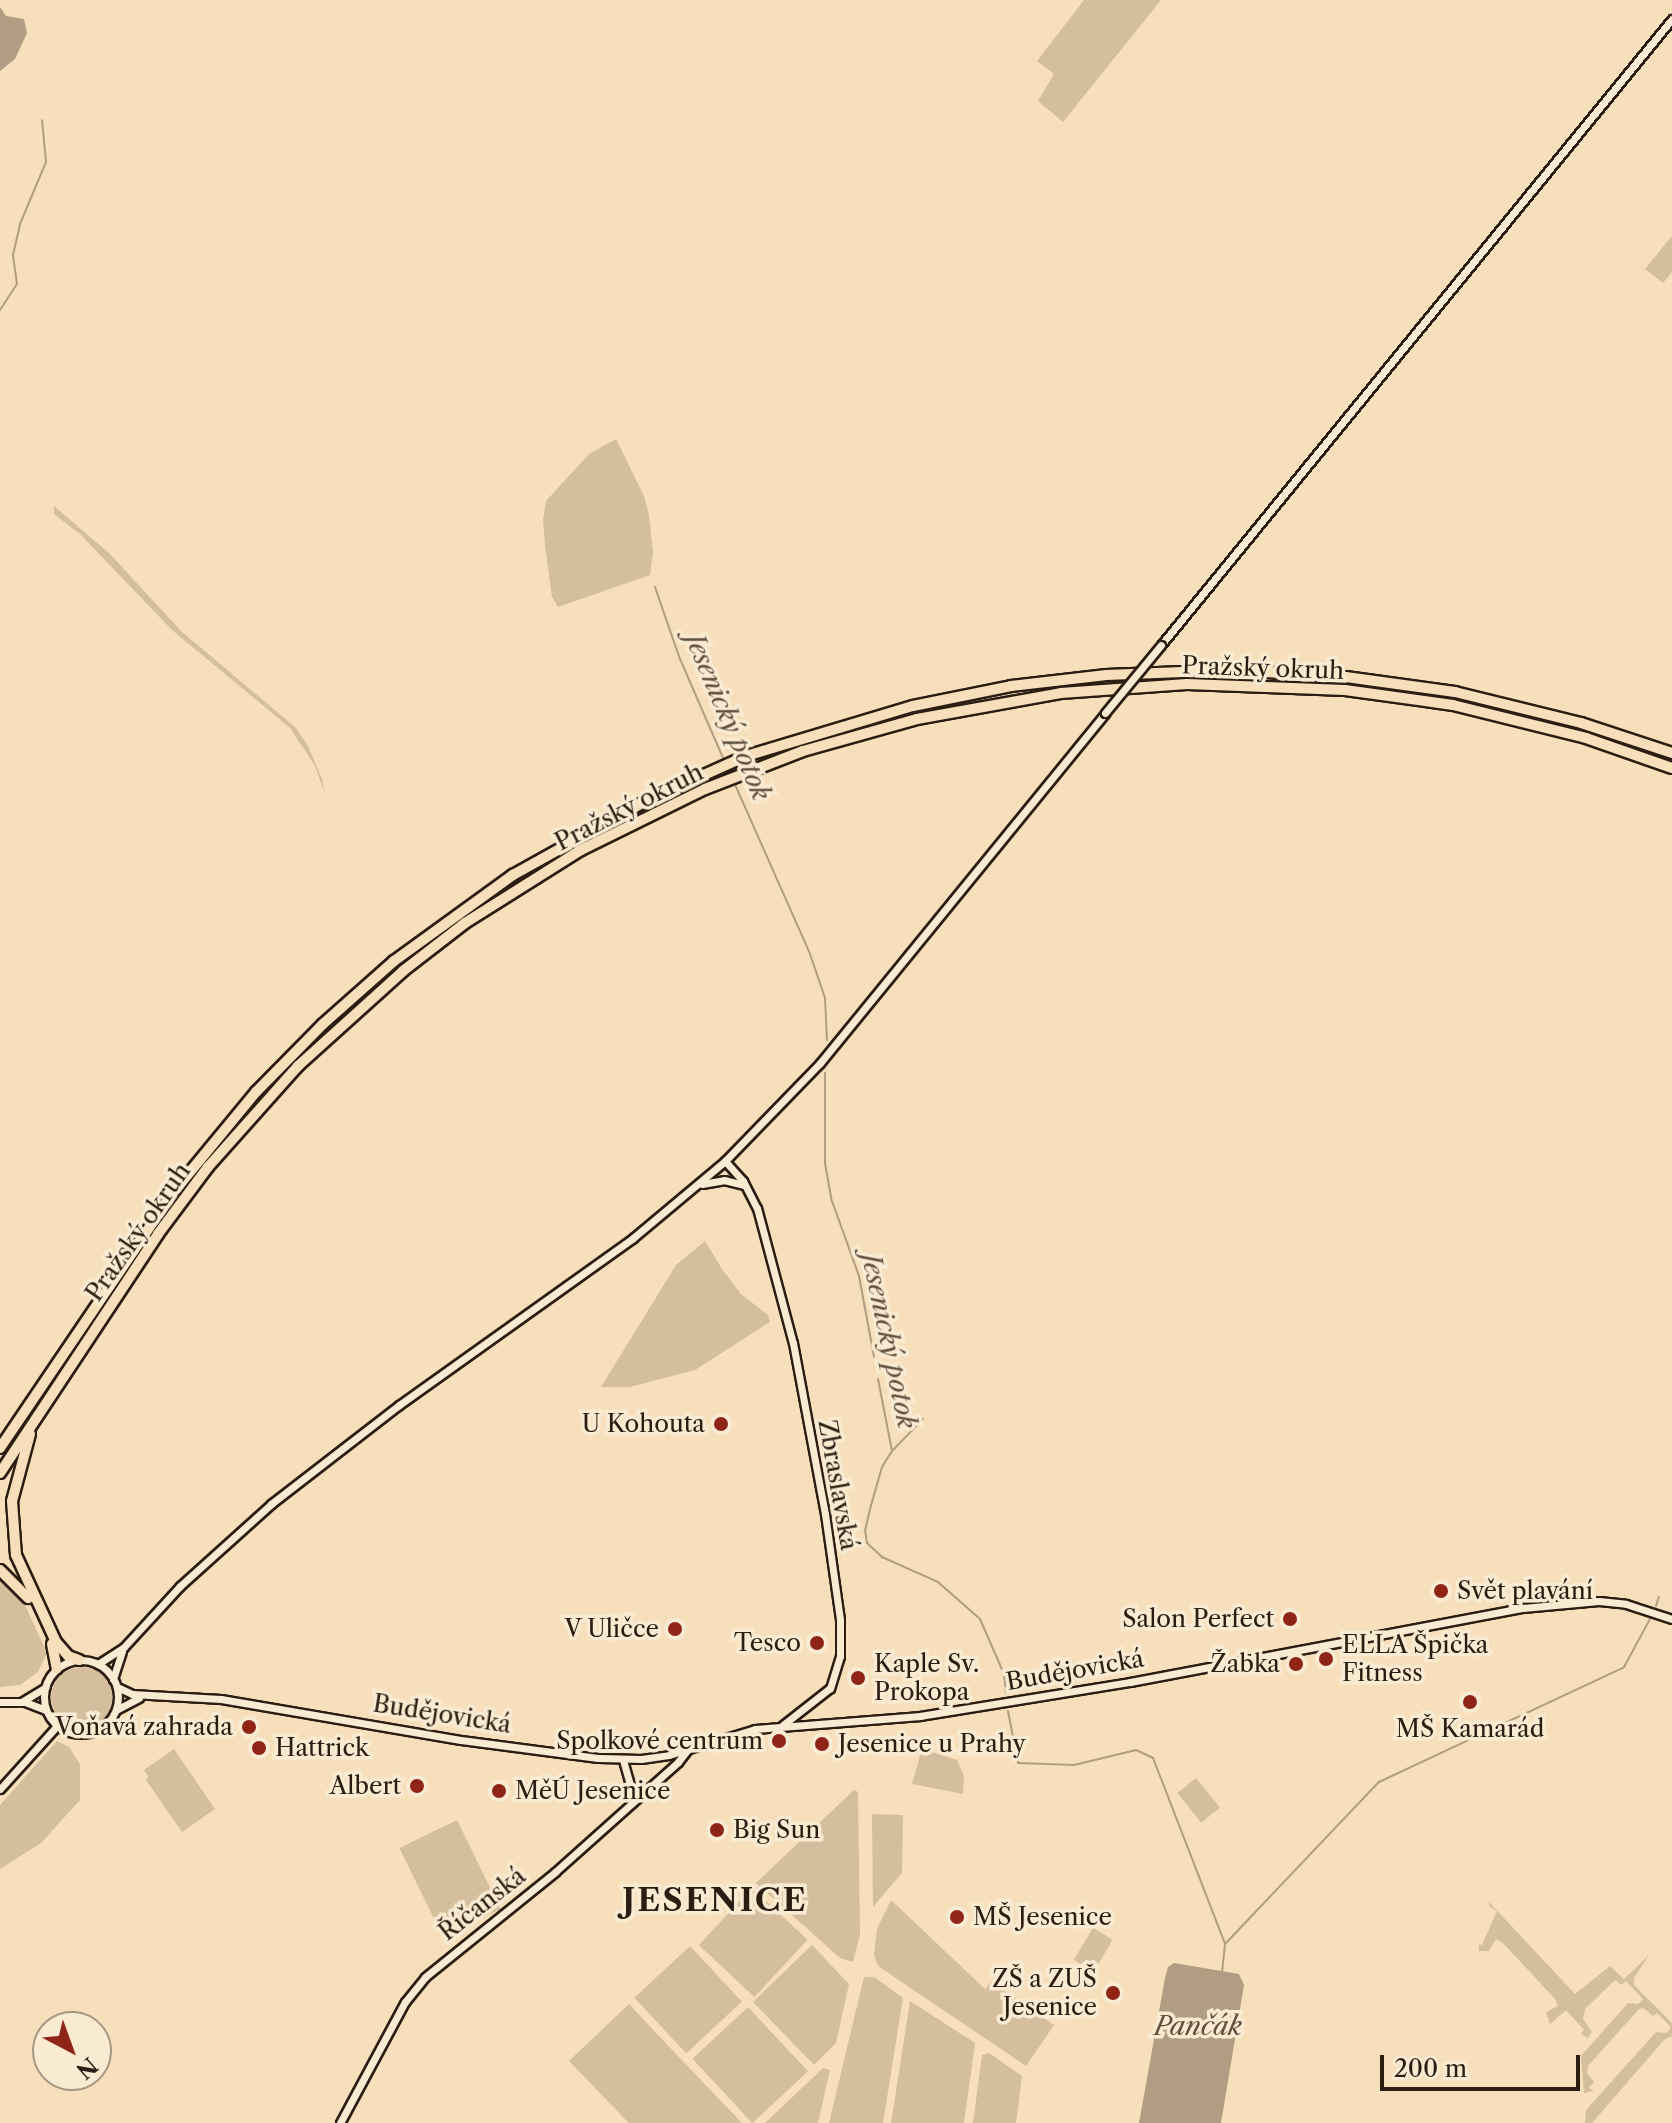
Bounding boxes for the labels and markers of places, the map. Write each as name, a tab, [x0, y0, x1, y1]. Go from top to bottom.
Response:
place label: U Kohouta	[582, 1410, 705, 1438]
marker: U Kohouta	[712, 1415, 730, 1433]
place label: Svět plavání	[1457, 1577, 1593, 1605]
marker: Svět plavání	[1432, 1582, 1450, 1600]
place label: Salon Perfect	[1122, 1605, 1274, 1633]
marker: Salon Perfect	[1281, 1610, 1299, 1628]
place label: V Uličce	[563, 1615, 659, 1643]
marker: V Uličce	[666, 1620, 684, 1638]
place label: Tesco	[734, 1629, 801, 1657]
place label: ELLA Špička Fitness	[1342, 1631, 1489, 1687]
marker: Tesco	[808, 1634, 826, 1652]
place label: Kaple Sv. Prokopa	[874, 1650, 979, 1706]
place label: Žabka	[1211, 1650, 1280, 1678]
marker: ELLA Špička Fitness	[1317, 1650, 1335, 1668]
marker: Žabka	[1287, 1655, 1305, 1673]
marker: Kaple Sv. Prokopa	[849, 1669, 867, 1687]
marker: MŠ Kamarád	[1461, 1693, 1479, 1711]
place label: Voňavá zahrada	[55, 1713, 233, 1741]
place label: MŠ Kamarád	[1396, 1715, 1544, 1743]
marker: Voňavá zahrada	[240, 1718, 258, 1736]
place label: Spolkové centrum	[556, 1727, 763, 1755]
place label: Jesenice u Prahy	[838, 1730, 1026, 1758]
marker: Spolkové centrum	[770, 1732, 788, 1750]
place label: Hattrick	[275, 1734, 369, 1762]
marker: Jesenice u Prahy	[813, 1735, 831, 1753]
marker: Hattrick	[250, 1739, 268, 1757]
place label: Albert	[330, 1772, 401, 1800]
marker: Albert	[408, 1777, 426, 1795]
place label: MěÚ Jesenice	[515, 1777, 670, 1805]
marker: MěÚ Jesenice	[490, 1782, 508, 1800]
place label: Big Sun	[733, 1816, 820, 1844]
marker: Big Sun	[708, 1821, 726, 1839]
place label: MŠ Jesenice	[973, 1903, 1112, 1931]
marker: MŠ Jesenice	[948, 1908, 966, 1926]
place label: ZŠ a ZUŠ Jesenice	[992, 1965, 1097, 2021]
marker: ZŠ a ZUŠ Jesenice	[1104, 1984, 1122, 2002]

